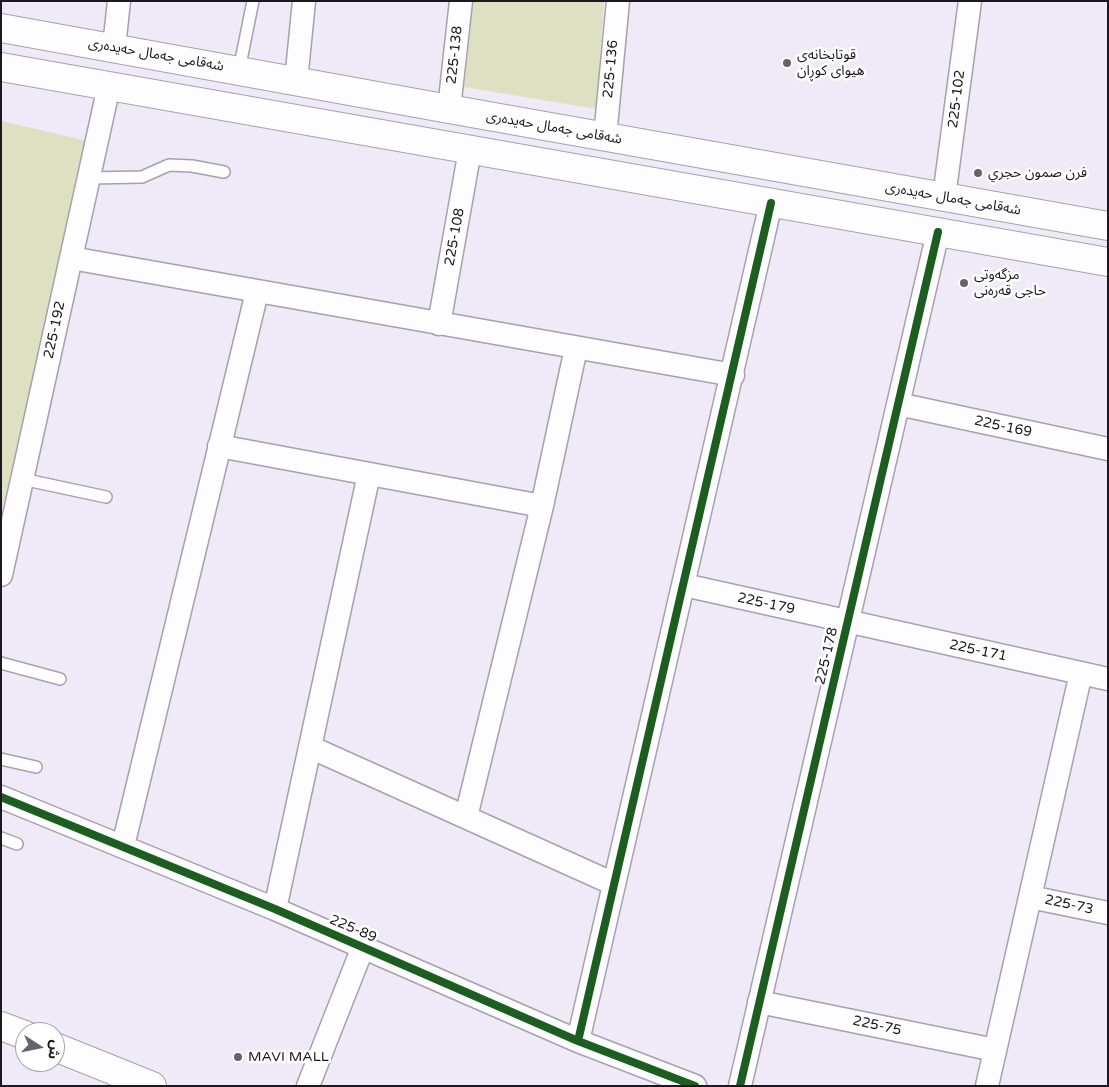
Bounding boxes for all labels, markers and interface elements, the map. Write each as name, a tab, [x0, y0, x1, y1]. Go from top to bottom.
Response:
street label: 225-138	[444, 25, 466, 85]
street label: شەقامی جەمال حەیدەری	[87, 35, 225, 75]
street label: 225-136	[600, 39, 622, 99]
place label: قوتابخانەی هیوای کوڕان	[797, 47, 865, 80]
marker: قوتابخانەی هیوای کوڕان	[781, 57, 793, 69]
street label: 225-102	[945, 69, 969, 129]
street label: شەقامی جەمال حەیدەری	[485, 108, 623, 148]
place label: فرن صمون حجري	[988, 165, 1087, 181]
marker: فرن صمون حجري	[972, 167, 984, 179]
street label: شەقامی جەمال حەیدەری	[884, 179, 1022, 219]
street label: 225-108	[442, 207, 468, 267]
place label: مزگەوتی حاجی قەرەنی	[974, 267, 1046, 300]
marker: مزگەوتی حاجی قەرەنی	[958, 277, 970, 289]
street label: 225-192	[41, 300, 69, 360]
street label: 225-169	[973, 413, 1033, 441]
street label: 225-179	[736, 590, 796, 618]
street label: 225-178	[812, 626, 842, 686]
street label: 225-171	[948, 637, 1008, 665]
street label: 225-73	[1043, 892, 1095, 918]
street label: 225-89	[327, 912, 379, 946]
street label: 225-75	[851, 1013, 903, 1039]
north arrow	[15, 1022, 65, 1072]
text: ش	[44, 1039, 64, 1061]
place label: MAVI MALL	[248, 1049, 329, 1065]
marker: MAVI MALL	[232, 1051, 244, 1063]

